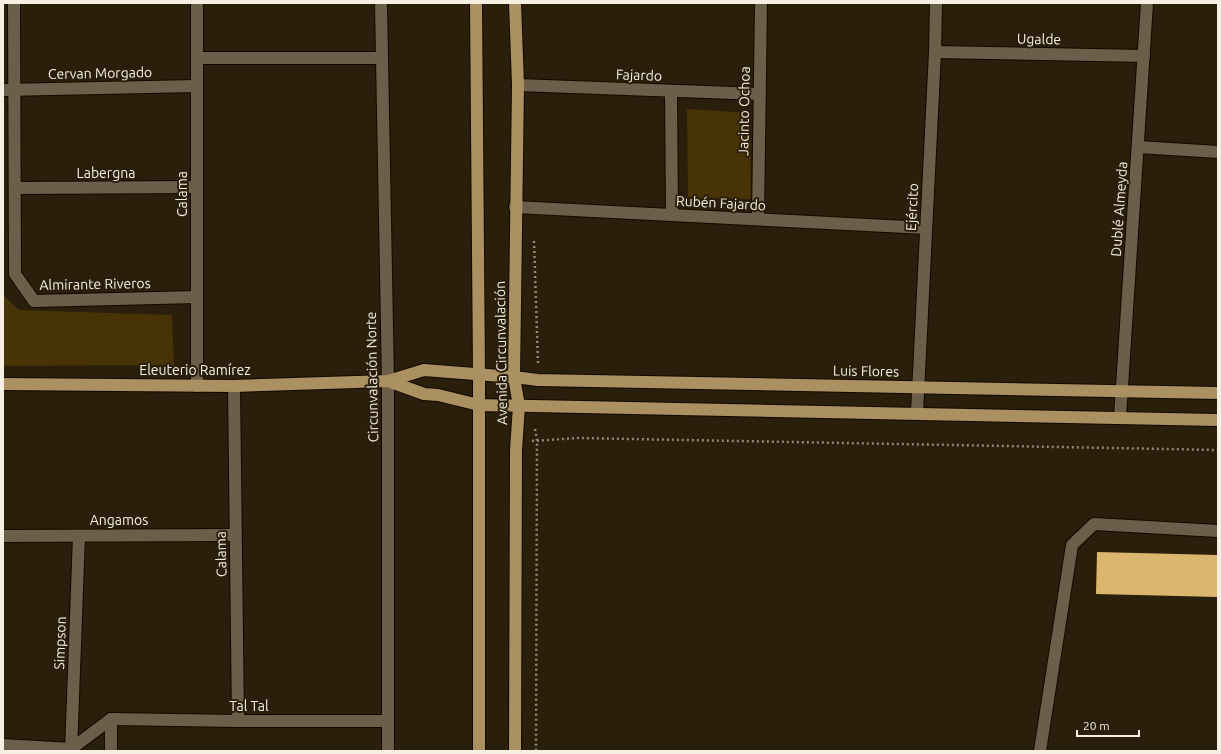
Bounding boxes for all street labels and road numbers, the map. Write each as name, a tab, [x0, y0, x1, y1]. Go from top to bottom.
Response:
street label: Ugalde	[1017, 31, 1061, 47]
street label: Cervan Morgado	[48, 64, 152, 82]
street label: Fajardo	[616, 66, 662, 84]
street label: Jacinto Ochoa	[735, 66, 753, 156]
street label: Dublé Almeyda	[1108, 161, 1130, 257]
street label: Labergna	[77, 165, 135, 181]
street label: Calama	[174, 171, 190, 217]
street label: Ejército	[903, 183, 921, 231]
street label: Rubén Fajardo	[676, 193, 766, 213]
street label: Almirante Riveros	[39, 275, 151, 293]
street label: Avenida Circunvalación	[492, 281, 510, 425]
street label: Circunvalación Norte	[363, 312, 381, 442]
street label: Eleuterio Ramírez	[139, 362, 251, 378]
street label: Luis Flores	[833, 362, 899, 380]
street label: Angamos	[90, 512, 148, 528]
street label: Calama	[213, 531, 229, 577]
street label: Simpson	[51, 616, 69, 670]
street label: Tal Tal	[229, 698, 269, 714]

